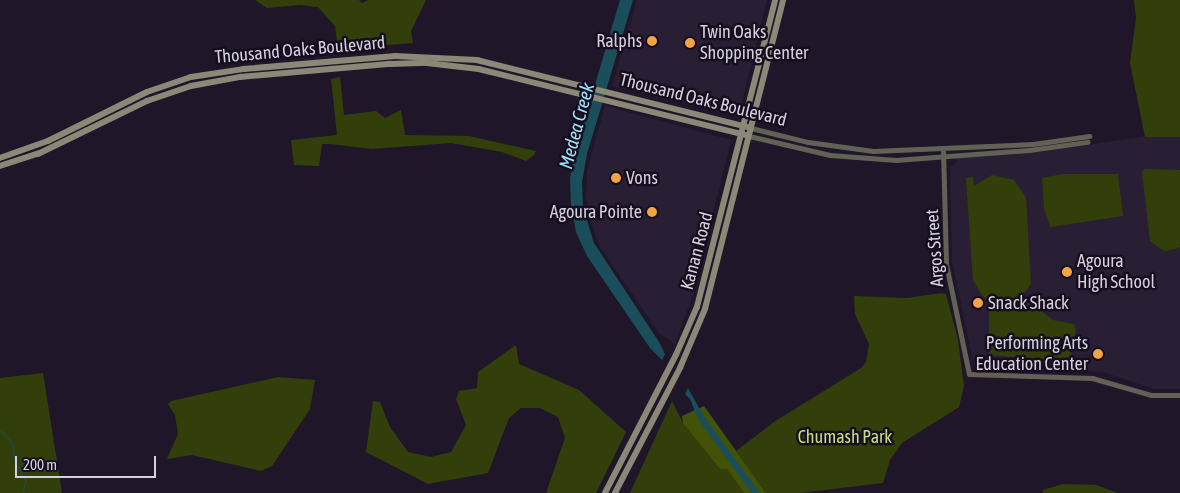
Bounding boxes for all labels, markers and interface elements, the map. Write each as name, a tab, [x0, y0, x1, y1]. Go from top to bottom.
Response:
place label: Twin Oaks Shopping Center	[700, 22, 808, 64]
place label: Ralphs	[596, 30, 642, 52]
street label: Thousand Oaks Boulevard	[214, 32, 386, 68]
marker: Ralphs	[646, 35, 658, 47]
marker: Twin Oaks Shopping Center	[684, 37, 696, 49]
street label: Thousand Oaks Boulevard	[617, 69, 789, 131]
water label: Medea Creek	[555, 80, 599, 172]
place label: Vons	[626, 167, 658, 189]
marker: Vons	[610, 172, 622, 184]
place label: Agoura Pointe	[550, 201, 642, 223]
marker: Agoura Pointe	[646, 206, 658, 218]
street label: Argos Street	[922, 208, 948, 288]
street label: Kanan Road	[676, 210, 718, 292]
place label: Agoura High School	[1077, 251, 1155, 294]
marker: Agoura High School	[1061, 266, 1073, 278]
place label: Snack Shack	[988, 292, 1069, 314]
marker: Snack Shack	[972, 297, 984, 309]
place label: Performing Arts Education Center	[976, 333, 1088, 376]
marker: Performing Arts Education Center	[1092, 348, 1104, 360]
park label: Chumash Park	[798, 426, 892, 448]
scale bar	[18, 446, 159, 478]
text: 200 m	[23, 456, 57, 473]

